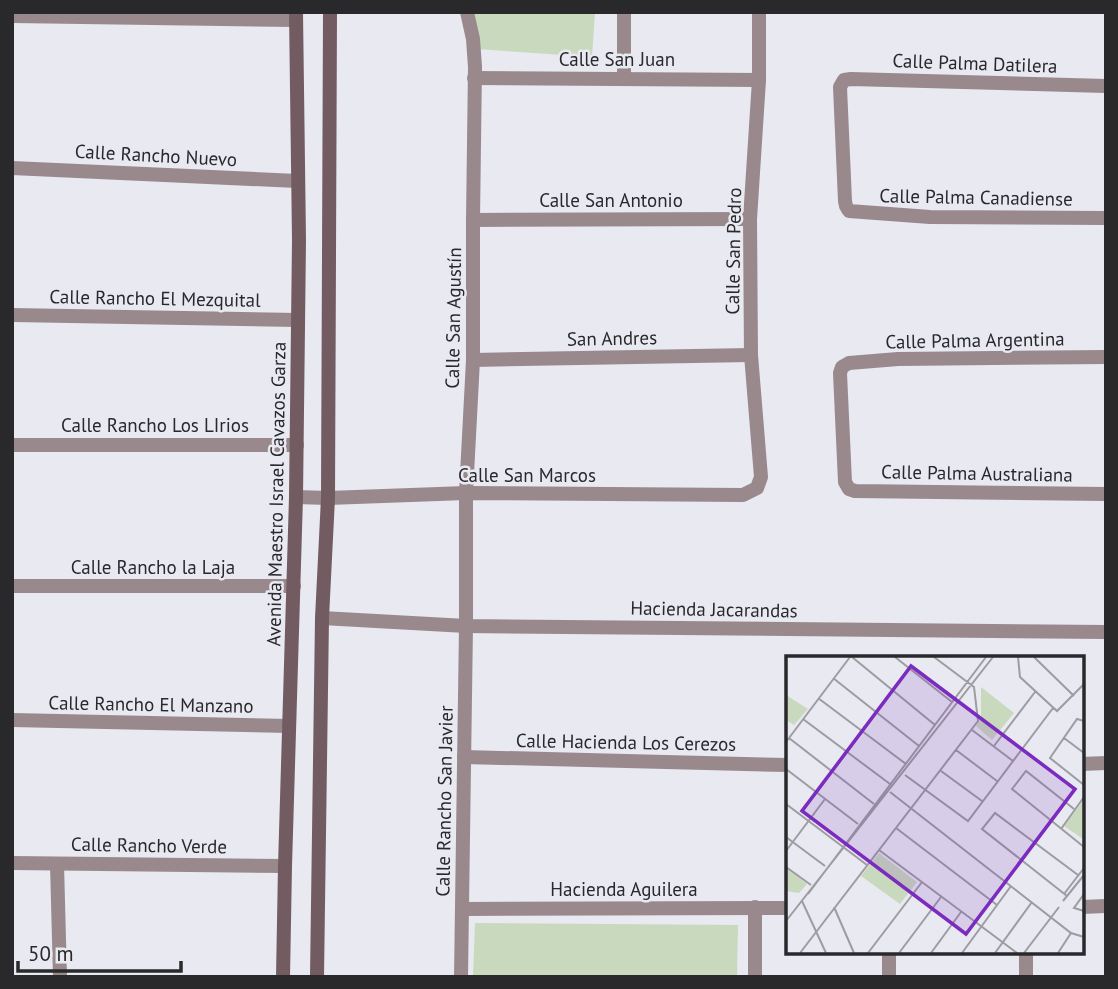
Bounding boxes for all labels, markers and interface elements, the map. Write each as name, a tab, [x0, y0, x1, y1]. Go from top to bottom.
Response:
street label: Calle San Juan	[559, 47, 675, 71]
street label: Calle Palma Datilera	[892, 48, 1058, 78]
street label: Calle Rancho Nuevo	[74, 139, 238, 171]
street label: Calle Palma Canadiense	[879, 183, 1073, 211]
street label: Calle San Pedro	[720, 187, 746, 315]
street label: Calle San Antonio	[539, 188, 683, 212]
street label: Calle San Agustín	[440, 247, 466, 389]
street label: Calle Rancho El Mezquital	[49, 284, 261, 312]
street label: San Andres	[567, 325, 657, 351]
street label: Calle Palma Argentina	[885, 326, 1065, 354]
street label: Avenida Maestro Israel Cavazos Garza	[261, 342, 291, 646]
street label: Calle Rancho Los LIrios	[61, 413, 249, 437]
street label: Calle Palma Australiana	[881, 459, 1073, 487]
street label: Calle San Marcos	[458, 463, 596, 487]
street label: Calle Rancho la Laja	[71, 555, 235, 579]
street label: Hacienda Jacarandas	[630, 596, 798, 622]
inset map	[786, 656, 1083, 954]
street label: Calle Rancho El Manzano	[48, 690, 254, 718]
street label: Calle Rancho San Javier	[430, 705, 458, 897]
street label: Calle Hacienda Los Cerezos	[516, 728, 736, 756]
street label: Calle Rancho Verde	[71, 832, 227, 858]
street label: Hacienda Aguilera	[550, 877, 698, 901]
scale bar	[18, 930, 180, 974]
text: 50 m	[28, 940, 74, 967]

